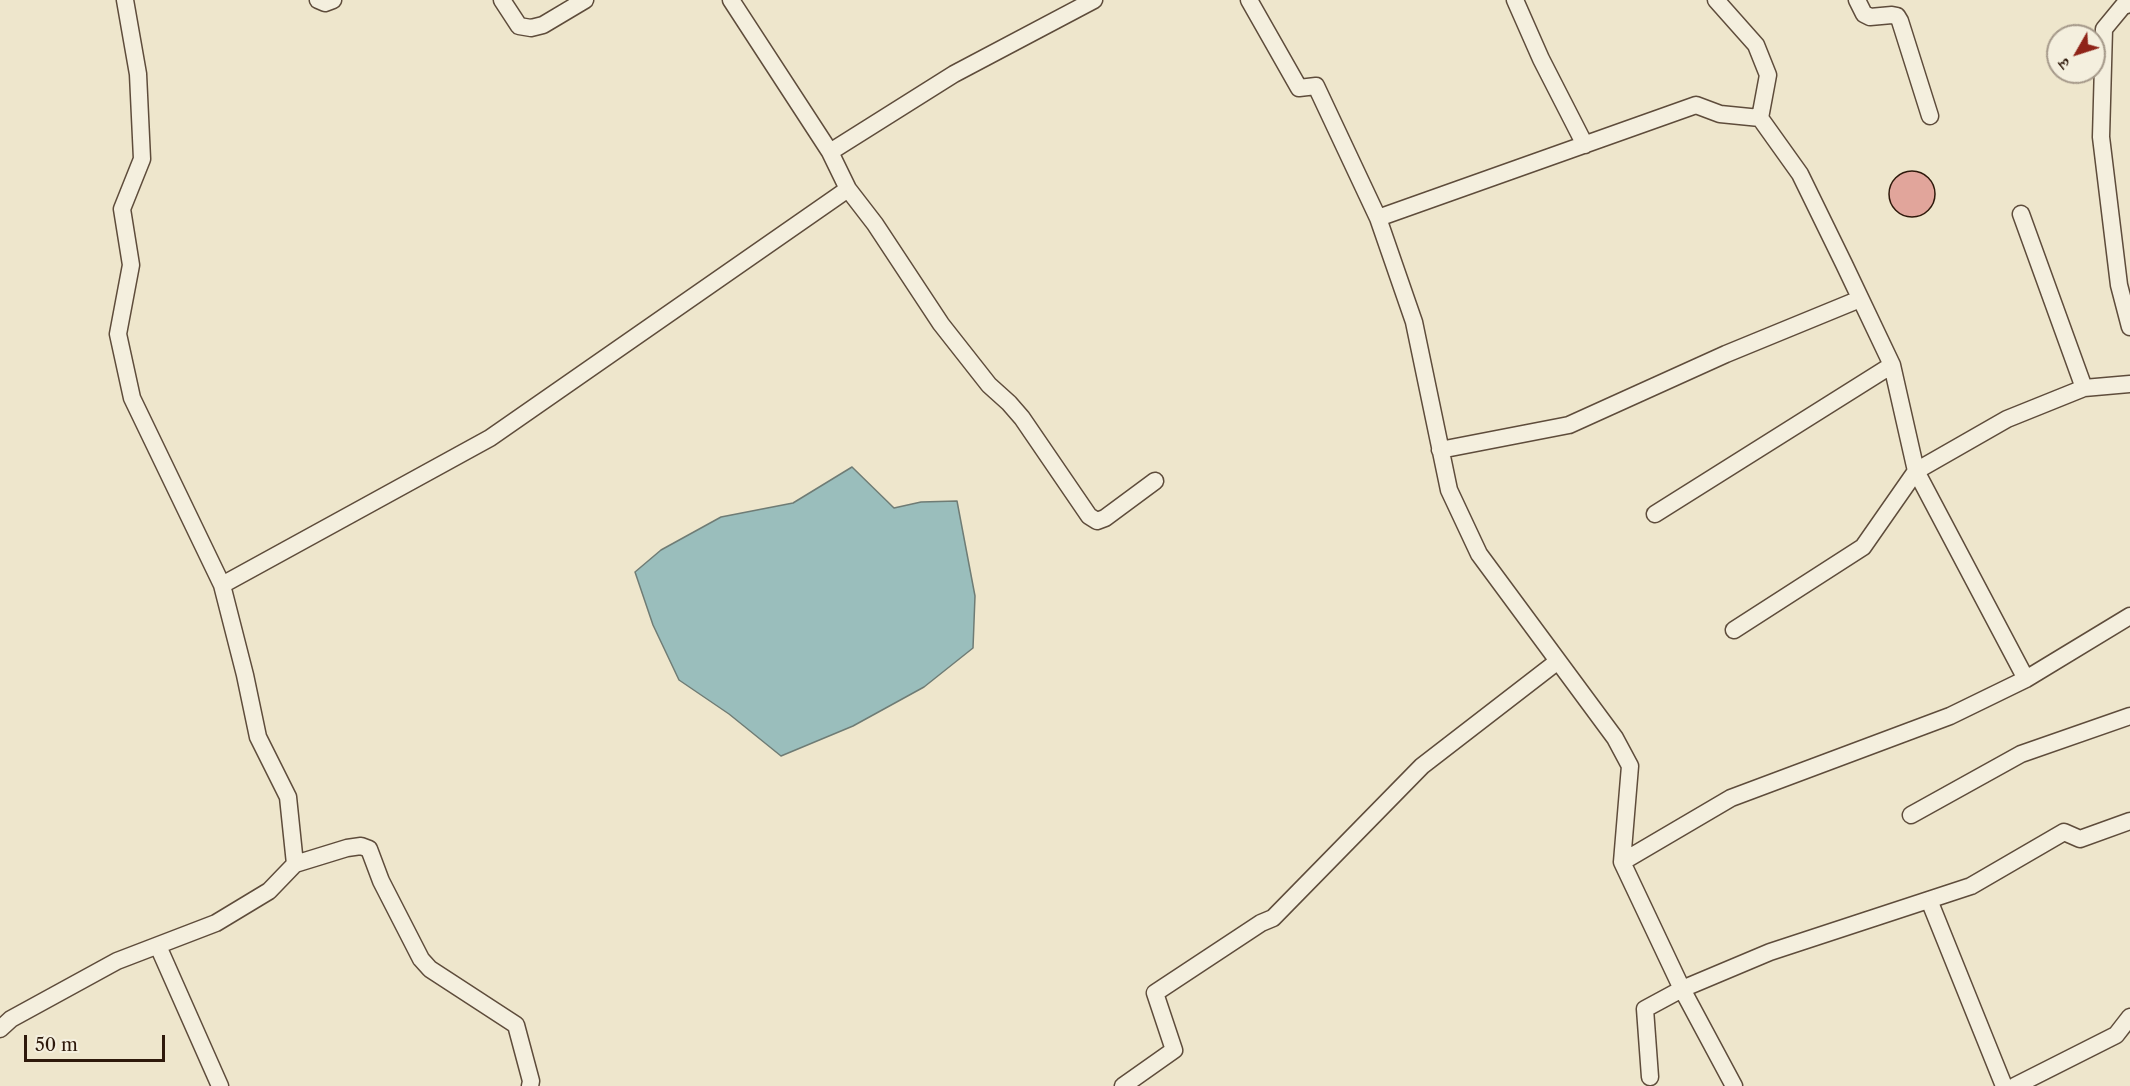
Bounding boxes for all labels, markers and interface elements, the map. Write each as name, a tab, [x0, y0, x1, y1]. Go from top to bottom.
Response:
north arrow	[2046, 24, 2106, 84]
text: उ	[2053, 55, 2074, 74]
scale bar	[27, 1023, 168, 1061]
text: 50 m	[35, 1034, 78, 1056]

